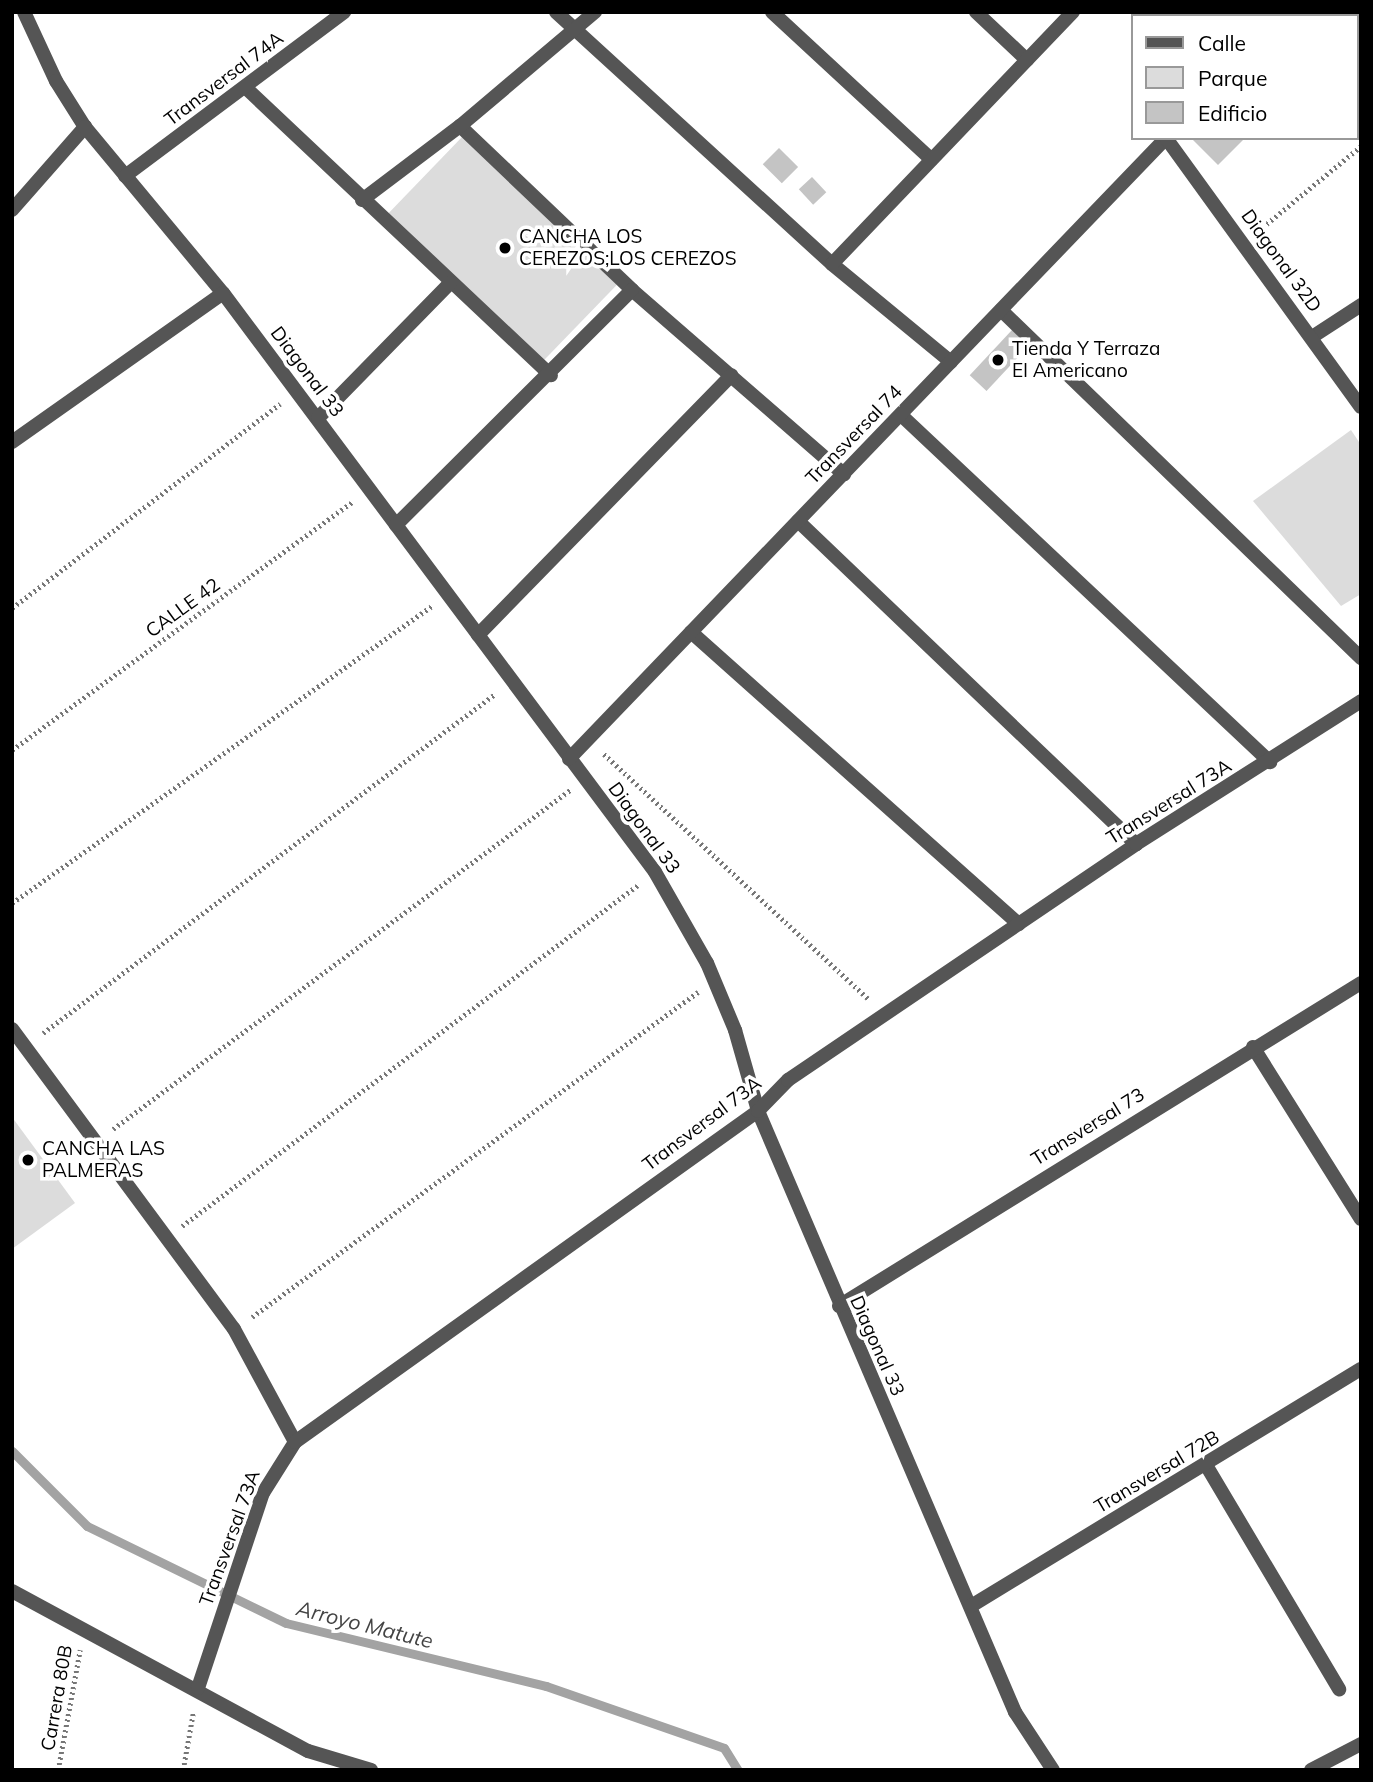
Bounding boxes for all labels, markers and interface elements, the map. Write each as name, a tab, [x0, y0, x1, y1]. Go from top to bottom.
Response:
legend	[1132, 14, 1359, 140]
street label: Transversal 74A	[160, 27, 288, 131]
text: Calle	[1198, 30, 1246, 56]
text: Parque	[1198, 65, 1267, 91]
text: Edificio	[1198, 100, 1267, 126]
street label: Diagonal 32D	[1236, 205, 1326, 317]
place label: CANCHA LOS CEREZOS;LOS CEREZOS	[519, 226, 737, 270]
marker: CANCHA LOS CEREZOS;LOS CEREZOS	[497, 240, 513, 256]
street label: Diagonal 33	[266, 322, 348, 422]
place label: Tienda Y Terraza El Americano	[1012, 338, 1160, 382]
marker: Tienda Y Terraza El Americano	[990, 352, 1006, 368]
street label: Transversal 74	[801, 381, 907, 489]
street label: CALLE 42	[141, 573, 225, 643]
street label: Transversal 73A	[1102, 755, 1236, 849]
street label: Diagonal 33	[603, 778, 685, 878]
street label: Transversal 73A	[638, 1072, 766, 1176]
street label: Transversal 73	[1027, 1083, 1149, 1171]
place label: CANCHA LAS PALMERAS	[42, 1138, 165, 1182]
marker: CANCHA LAS PALMERAS	[20, 1152, 36, 1168]
street label: Diagonal 33	[845, 1292, 909, 1400]
street label: Transversal 72B	[1090, 1426, 1224, 1518]
street label: Transversal 73A	[195, 1467, 265, 1609]
water label: Arroyo Matute	[294, 1595, 436, 1653]
street label: Carrera 80B	[36, 1643, 78, 1753]

